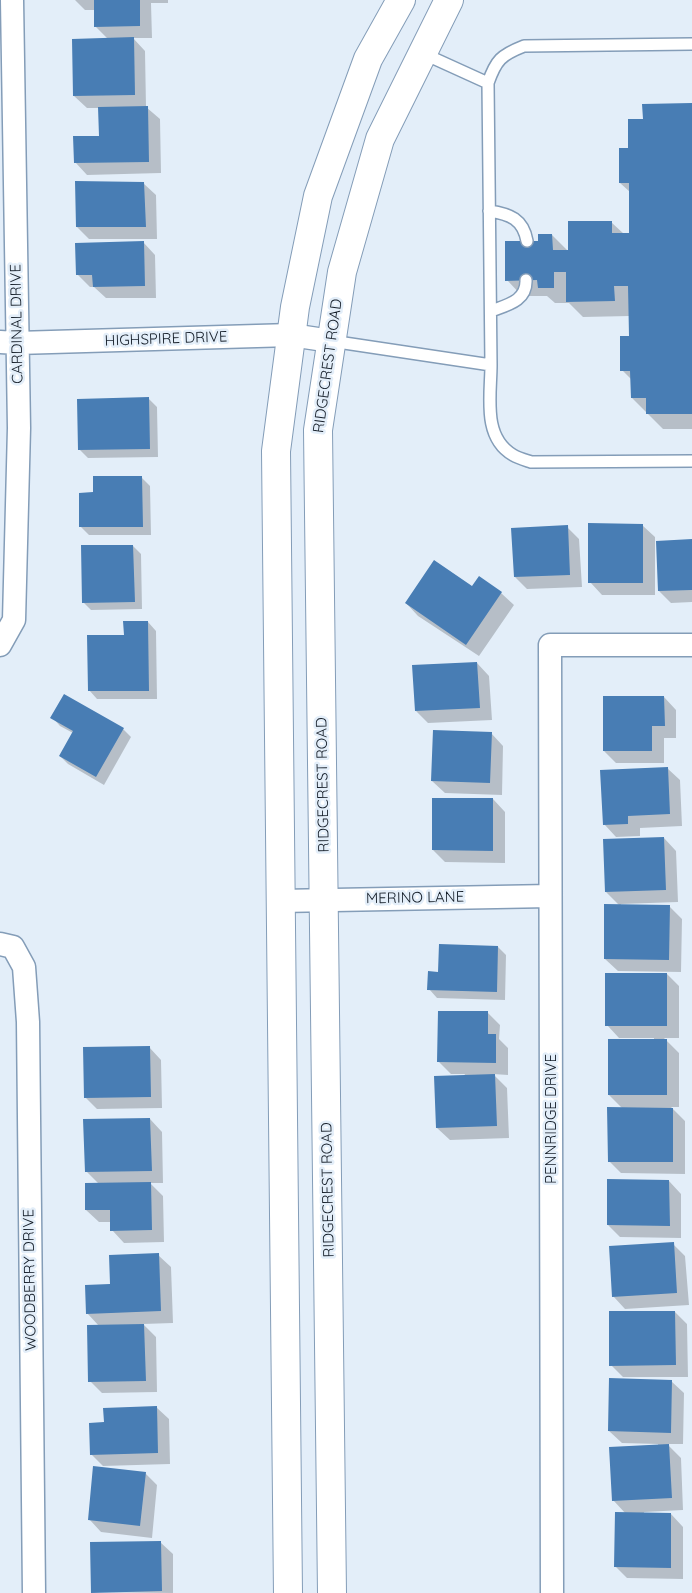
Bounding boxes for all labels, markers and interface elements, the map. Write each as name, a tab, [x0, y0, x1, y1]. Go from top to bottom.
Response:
street label: CARDINAL DRIVE	[7, 264, 27, 384]
street label: RIDGECREST ROAD	[310, 298, 346, 434]
street label: HIGHSPIRE DRIVE	[104, 328, 228, 350]
street label: RIDGECREST ROAD	[313, 717, 333, 853]
street label: MERINO LANE	[366, 888, 464, 908]
street label: PENNRIDGE DRIVE	[542, 1054, 560, 1184]
street label: RIDGECREST ROAD	[318, 1122, 338, 1258]
street label: WOODBERRY DRIVE	[20, 1209, 40, 1351]

